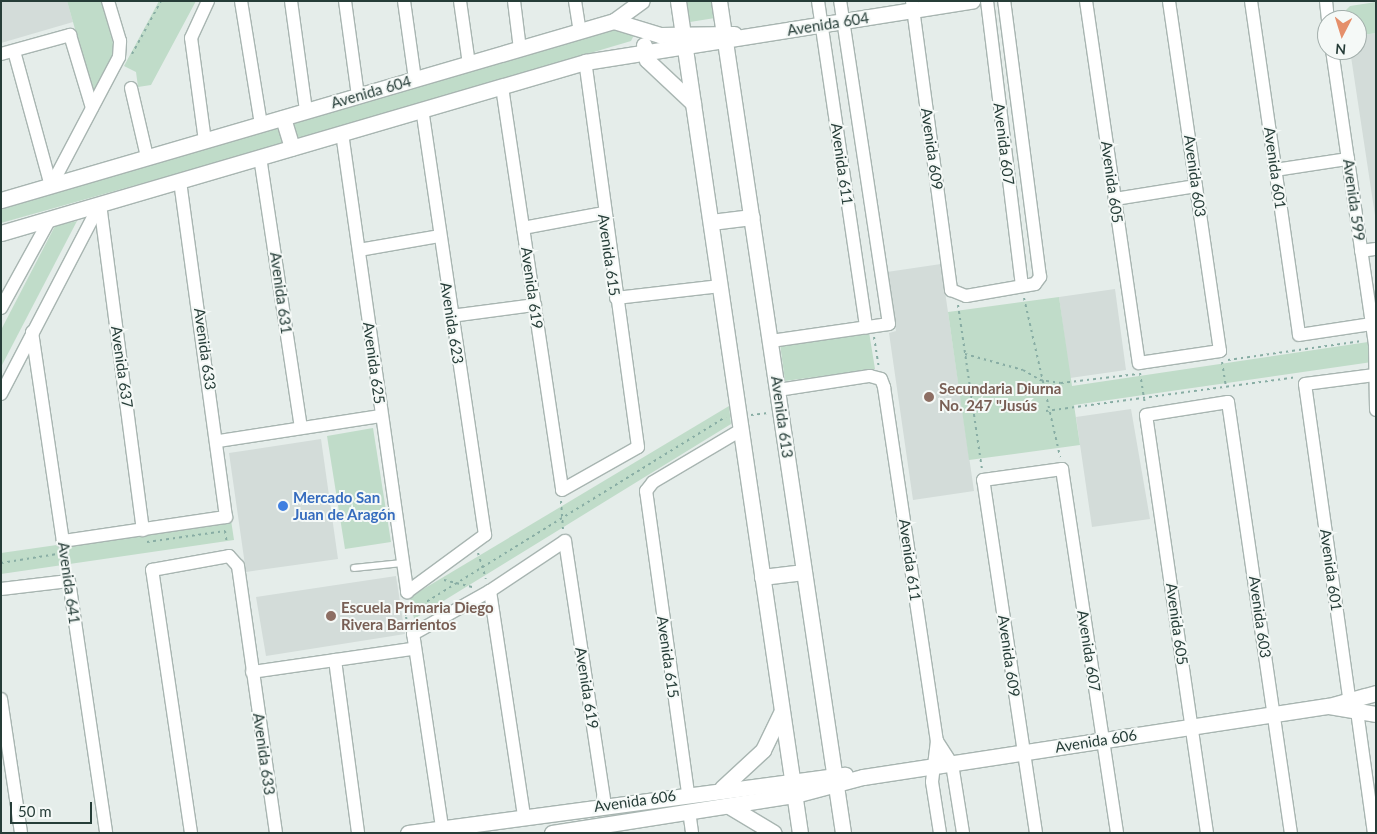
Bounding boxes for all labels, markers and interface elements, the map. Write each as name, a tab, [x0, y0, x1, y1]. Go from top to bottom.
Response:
street label: Avenida 604	[786, 9, 870, 39]
north arrow	[1317, 10, 1367, 60]
text: N	[1335, 41, 1347, 58]
street label: Avenida 604	[329, 72, 413, 112]
street label: Avenida 607	[990, 102, 1018, 186]
street label: Avenida 609	[917, 107, 947, 191]
street label: Avenida 611	[827, 122, 857, 206]
street label: Avenida 601	[1260, 126, 1290, 210]
street label: Avenida 603	[1180, 134, 1210, 218]
street label: Avenida 605	[1097, 140, 1127, 224]
street label: Avenida 599	[1339, 158, 1369, 242]
street label: Avenida 615	[594, 213, 624, 297]
street label: Avenida 619	[517, 246, 547, 330]
street label: Avenida 631	[266, 251, 296, 335]
street label: Avenida 623	[437, 281, 467, 365]
street label: Avenida 633	[190, 307, 220, 391]
street label: Avenida 625	[359, 321, 389, 405]
street label: Avenida 637	[107, 325, 137, 409]
street label: Avenida 613	[767, 375, 797, 459]
place label: Secundaria Diurna No. 247 "Jusús	[939, 379, 1061, 414]
marker: Secundaria Diurna No. 247 "Jusús	[923, 391, 935, 403]
place label: Mercado San Juan de Aragón	[293, 488, 396, 523]
marker: Mercado San Juan de Aragón	[277, 500, 289, 512]
street label: Avenida 611	[895, 518, 925, 602]
street label: Avenida 601	[1316, 528, 1346, 612]
street label: Avenida 641	[54, 541, 84, 625]
street label: Avenida 603	[1245, 575, 1275, 659]
street label: Avenida 605	[1162, 582, 1192, 666]
place label: Escuela Primaria Diego Rivera Barrientos	[341, 598, 494, 633]
street label: Avenida 607	[1074, 609, 1104, 693]
marker: Escuela Primaria Diego Rivera Barrientos	[325, 610, 337, 622]
street label: Avenida 609	[994, 614, 1024, 698]
street label: Avenida 615	[653, 615, 683, 699]
street label: Avenida 619	[572, 646, 602, 730]
street label: Avenida 633	[249, 712, 279, 796]
street label: Avenida 606	[1054, 726, 1138, 756]
street label: Avenida 606	[593, 786, 677, 816]
scale bar	[12, 792, 95, 824]
text: 50 m	[18, 802, 52, 820]

